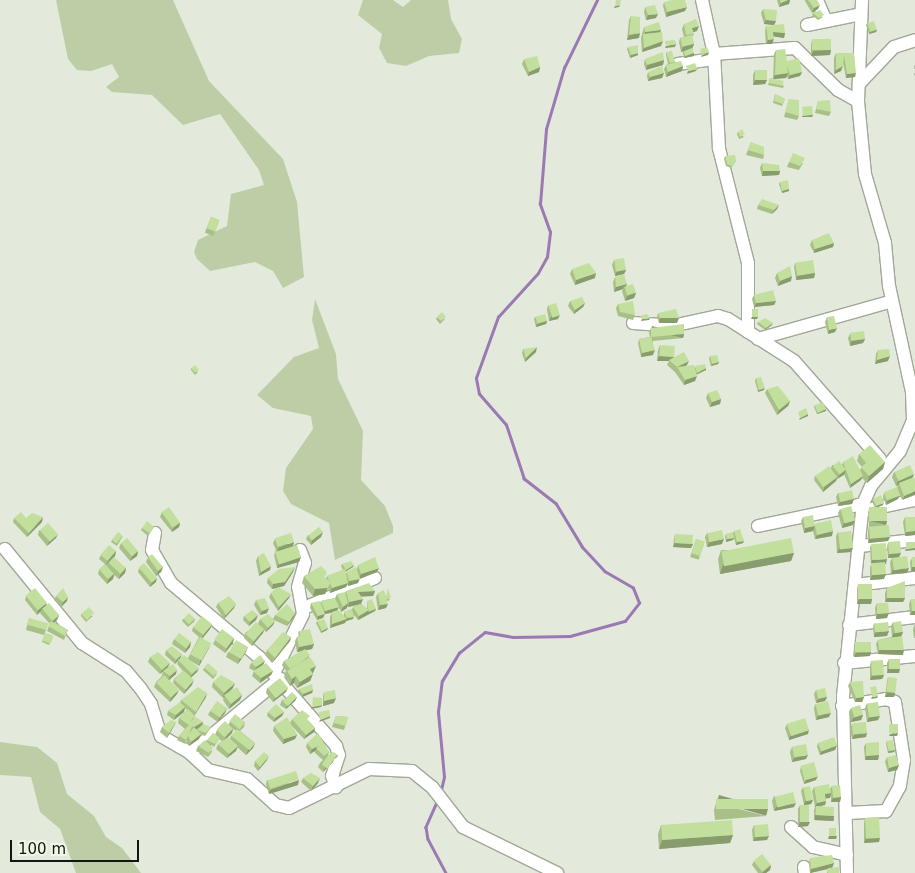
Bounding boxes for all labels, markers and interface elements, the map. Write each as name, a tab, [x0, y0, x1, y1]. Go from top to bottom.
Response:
scale bar	[12, 830, 141, 862]
text: 100 m	[18, 840, 66, 858]

